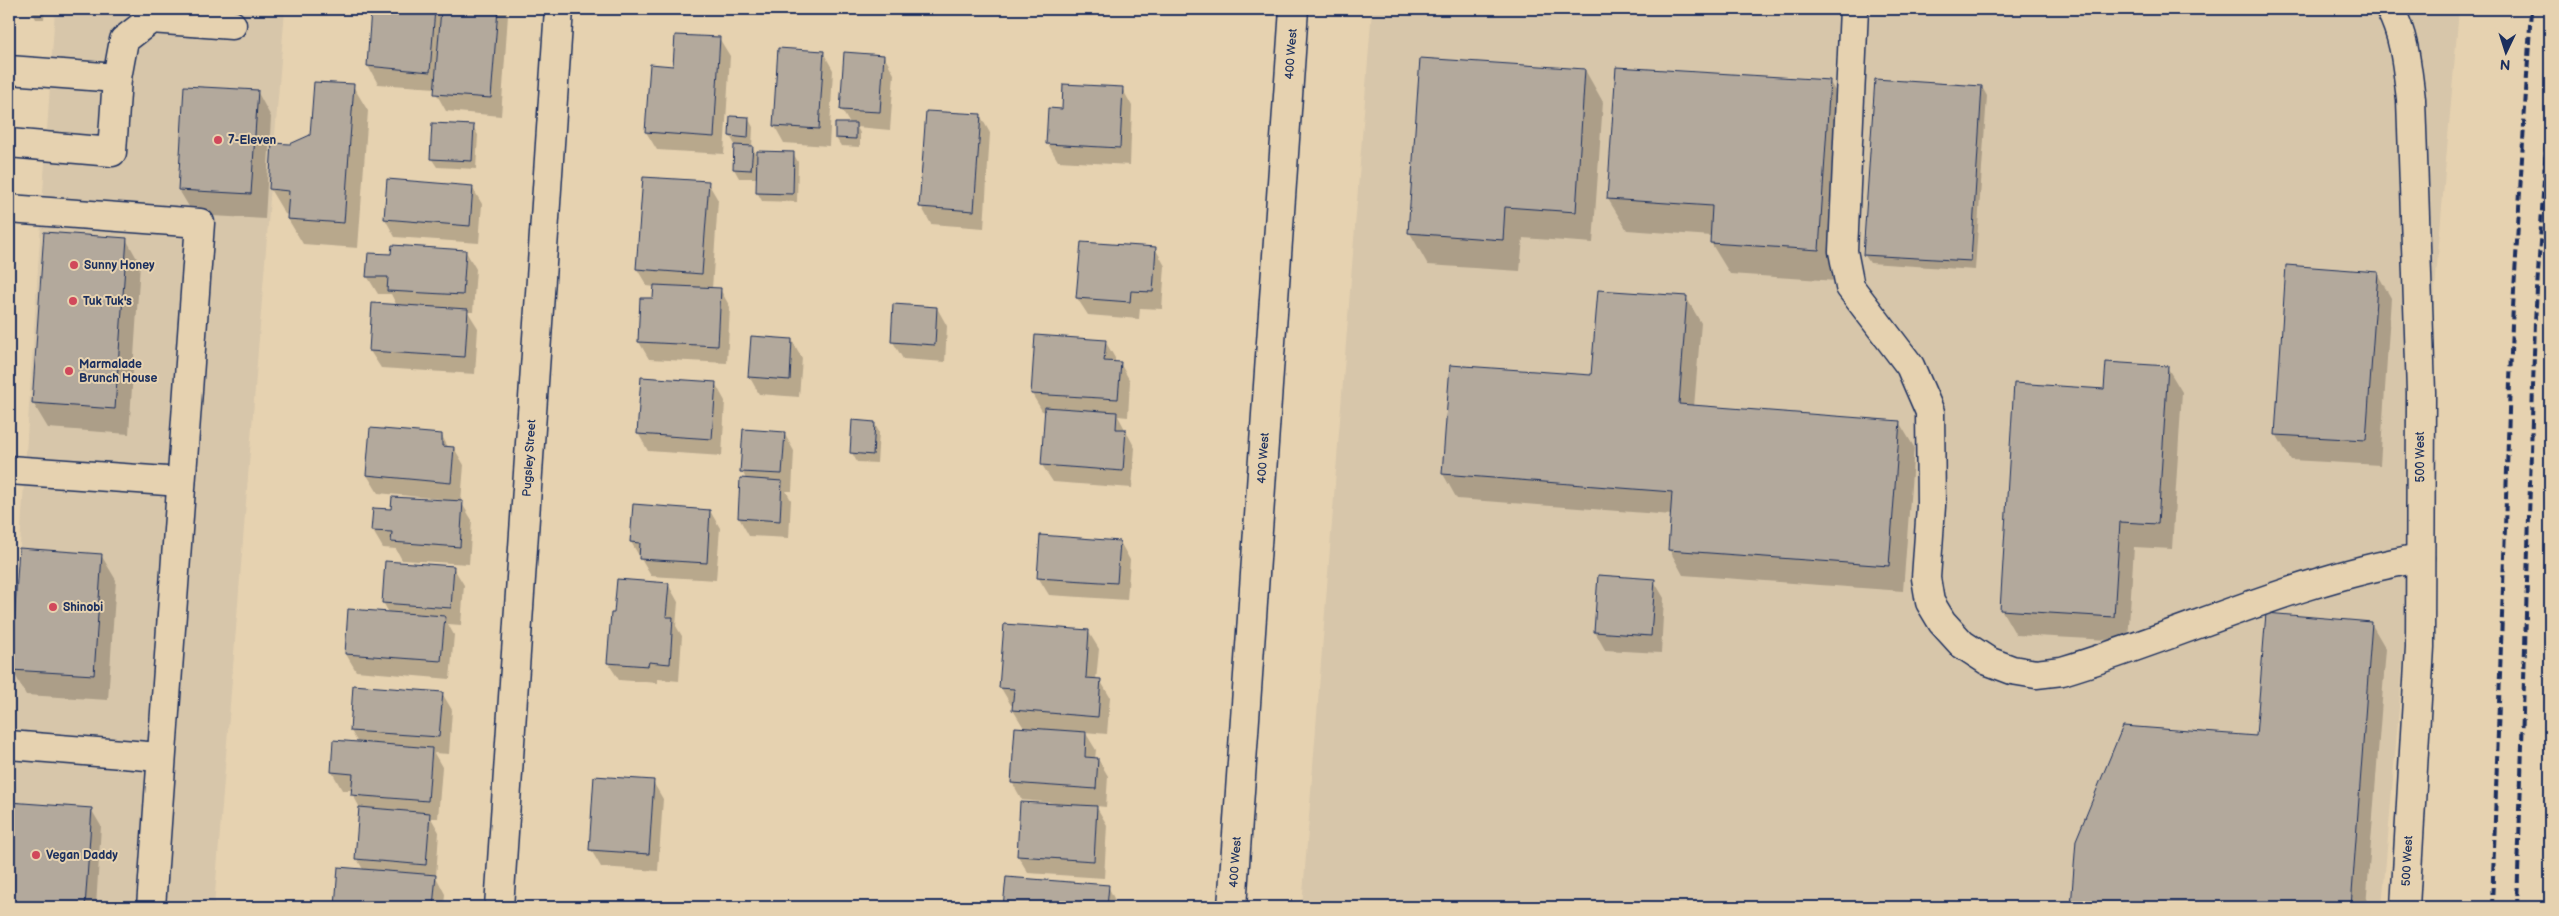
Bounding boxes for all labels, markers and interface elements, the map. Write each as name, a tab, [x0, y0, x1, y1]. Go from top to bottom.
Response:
street label: 400 West	[1282, 28, 1301, 80]
north arrow	[2482, 28, 2532, 78]
text: N	[2499, 56, 2511, 73]
place label: 7-Eleven	[228, 133, 277, 148]
marker: 7-Eleven	[212, 134, 224, 146]
place label: Sunny Honey	[84, 258, 155, 273]
marker: Sunny Honey	[68, 259, 80, 271]
place label: Tuk Tuk's	[83, 294, 132, 309]
marker: Tuk Tuk's	[67, 295, 79, 307]
place label: Marmalade Brunch House	[79, 357, 157, 386]
marker: Marmalade Brunch House	[63, 365, 75, 377]
street label: Pugsley Street	[519, 419, 540, 497]
street label: 500 West	[2413, 431, 2428, 482]
street label: 400 West	[1254, 432, 1273, 484]
place label: Shinobi	[63, 600, 103, 615]
marker: Shinobi	[47, 601, 59, 613]
street label: 500 West	[2399, 835, 2416, 887]
street label: 400 West	[1226, 836, 1245, 888]
place label: Vegan Daddy	[46, 848, 118, 863]
marker: Vegan Daddy	[30, 849, 42, 861]

